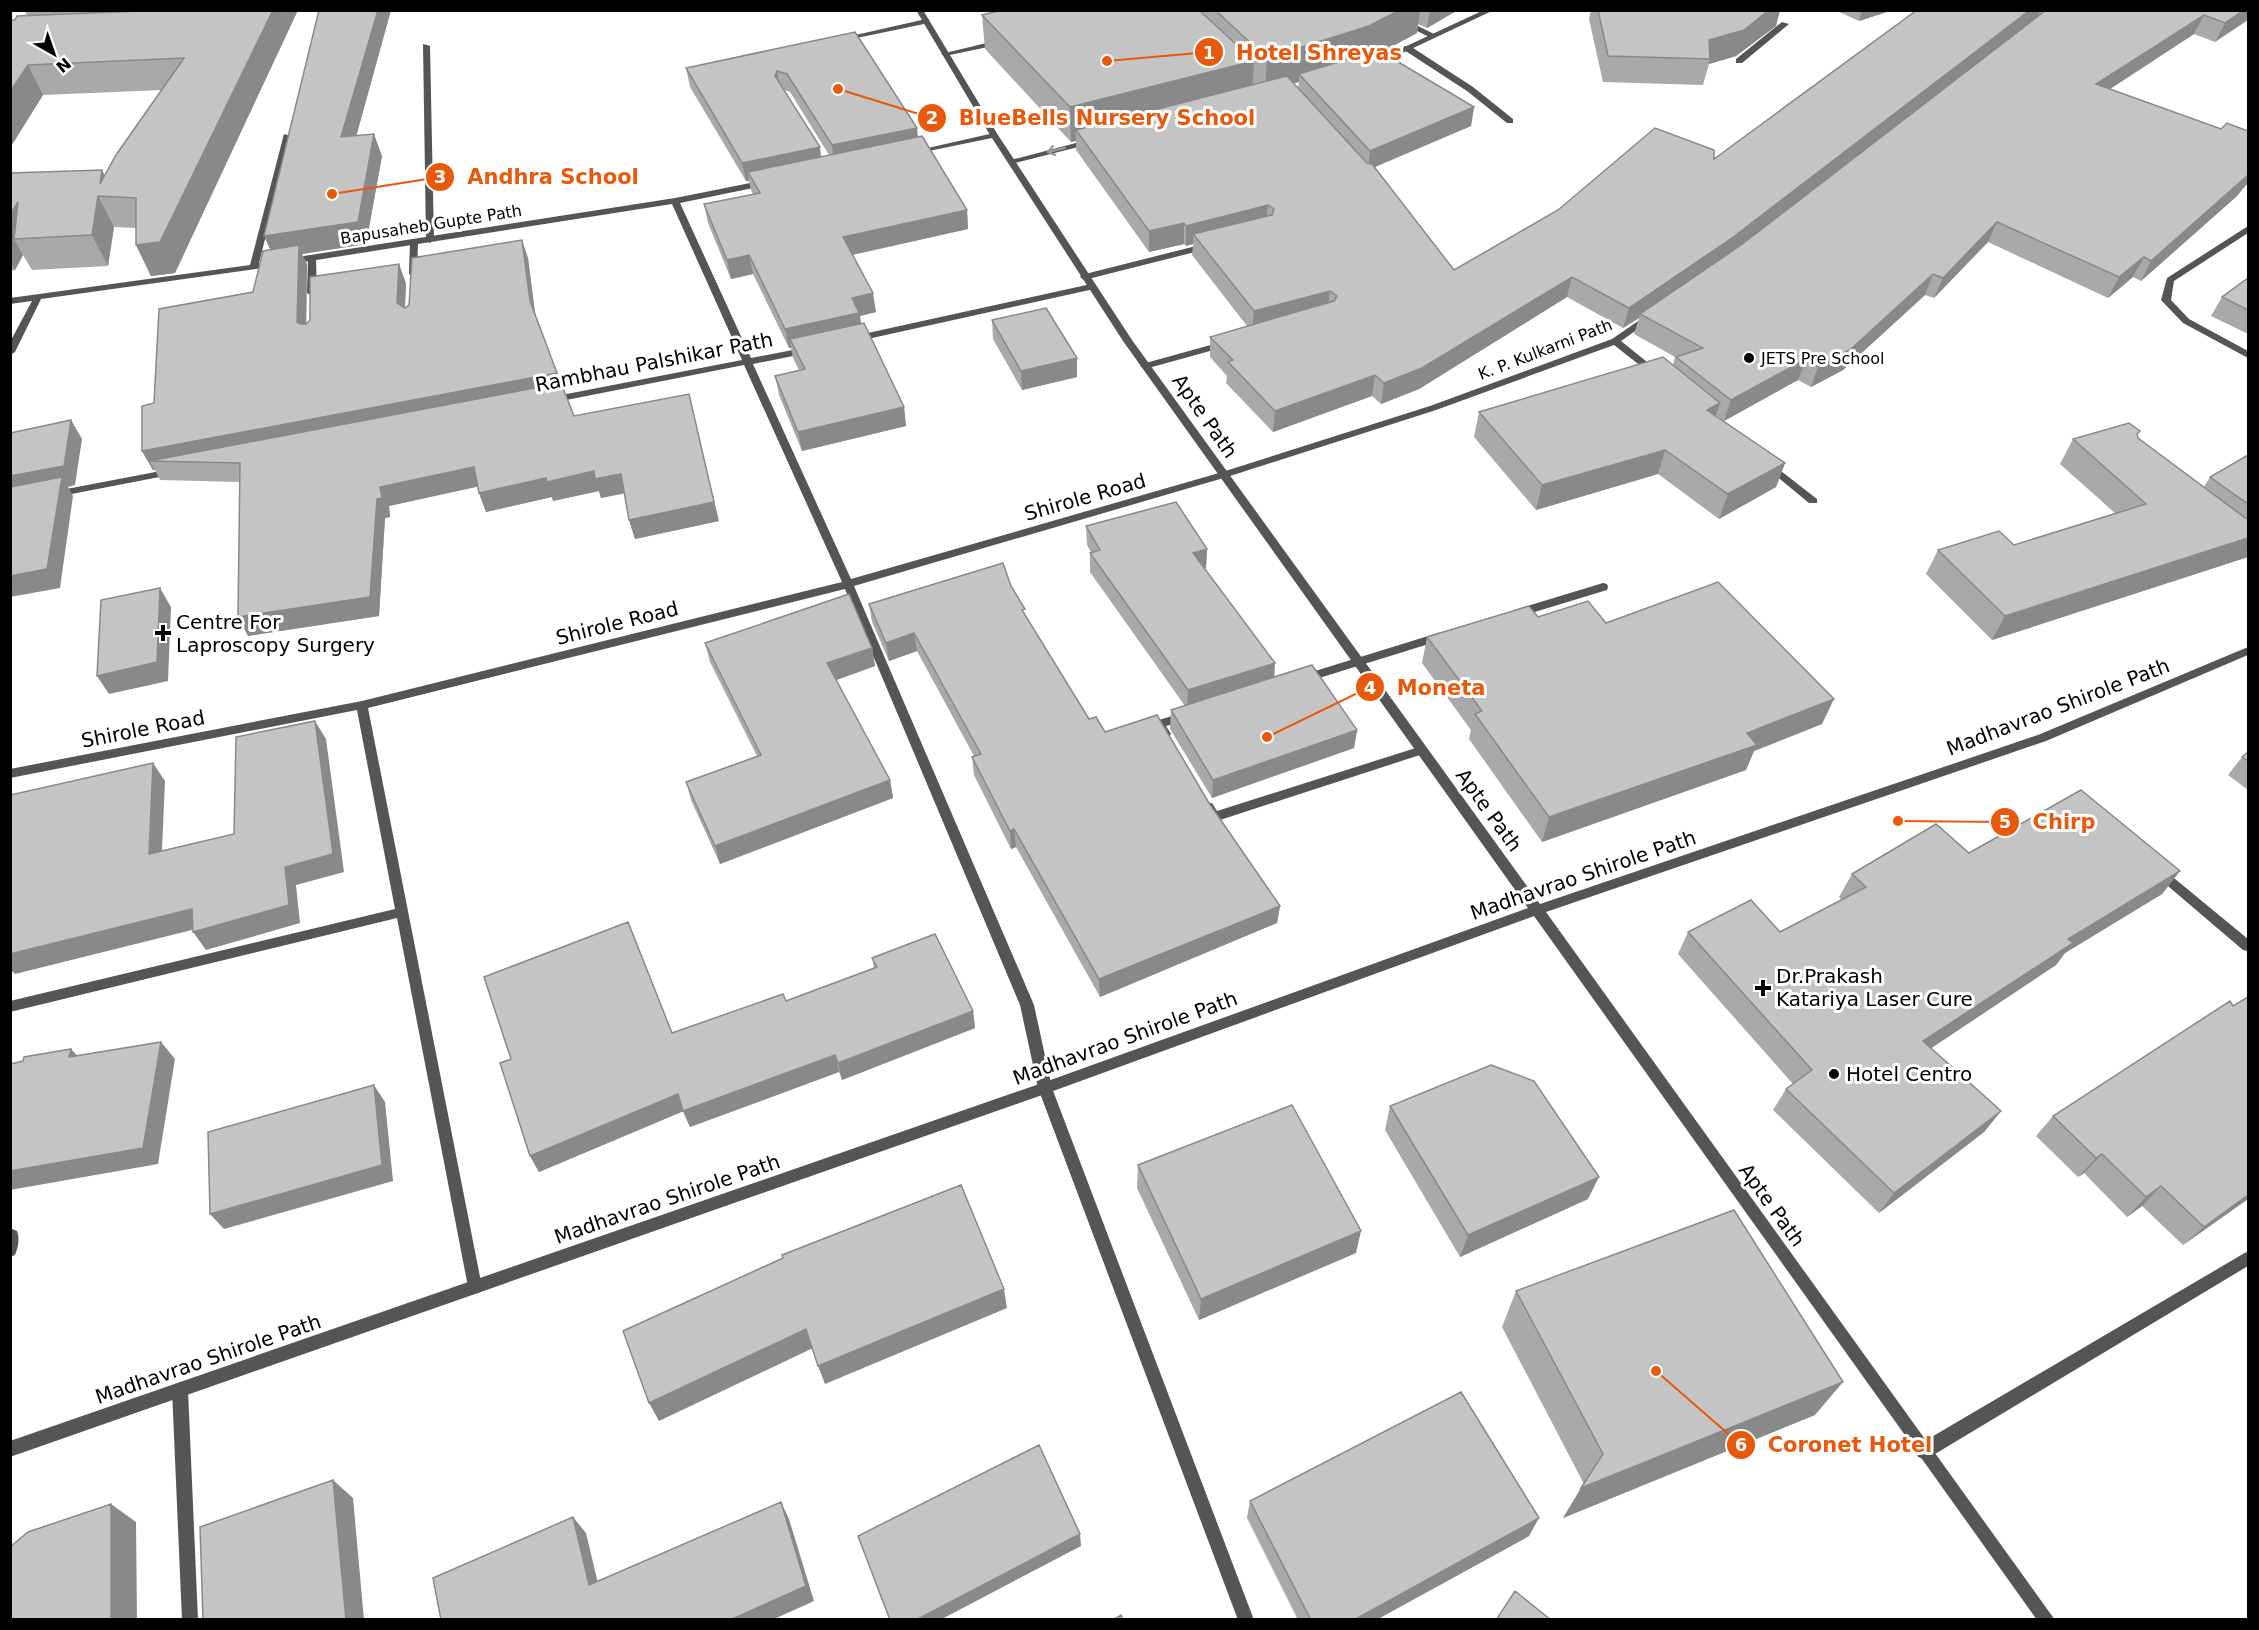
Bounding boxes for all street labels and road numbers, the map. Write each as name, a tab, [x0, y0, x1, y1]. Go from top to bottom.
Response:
street label: Bapusaheb Gupte Path	[339, 201, 523, 248]
street label: K. P. Kulkarni Path	[1475, 315, 1615, 384]
street label: Rambhau Palshikar Path	[533, 327, 775, 397]
street label: Apte Path	[1167, 369, 1243, 463]
street label: Shirole Road	[1021, 468, 1149, 526]
street label: Shirole Road	[553, 596, 681, 650]
street label: Madhavrao Shirole Path	[1943, 653, 2173, 761]
street label: Shirole Road	[79, 705, 207, 753]
street label: Apte Path	[1451, 764, 1527, 856]
street label: Madhavrao Shirole Path	[1467, 825, 1699, 925]
street label: Madhavrao Shirole Path	[1009, 986, 1241, 1090]
street label: Madhavrao Shirole Path	[551, 1149, 783, 1249]
street label: Apte Path	[1734, 1159, 1810, 1251]
street label: Madhavrao Shirole Path	[92, 1309, 324, 1409]

